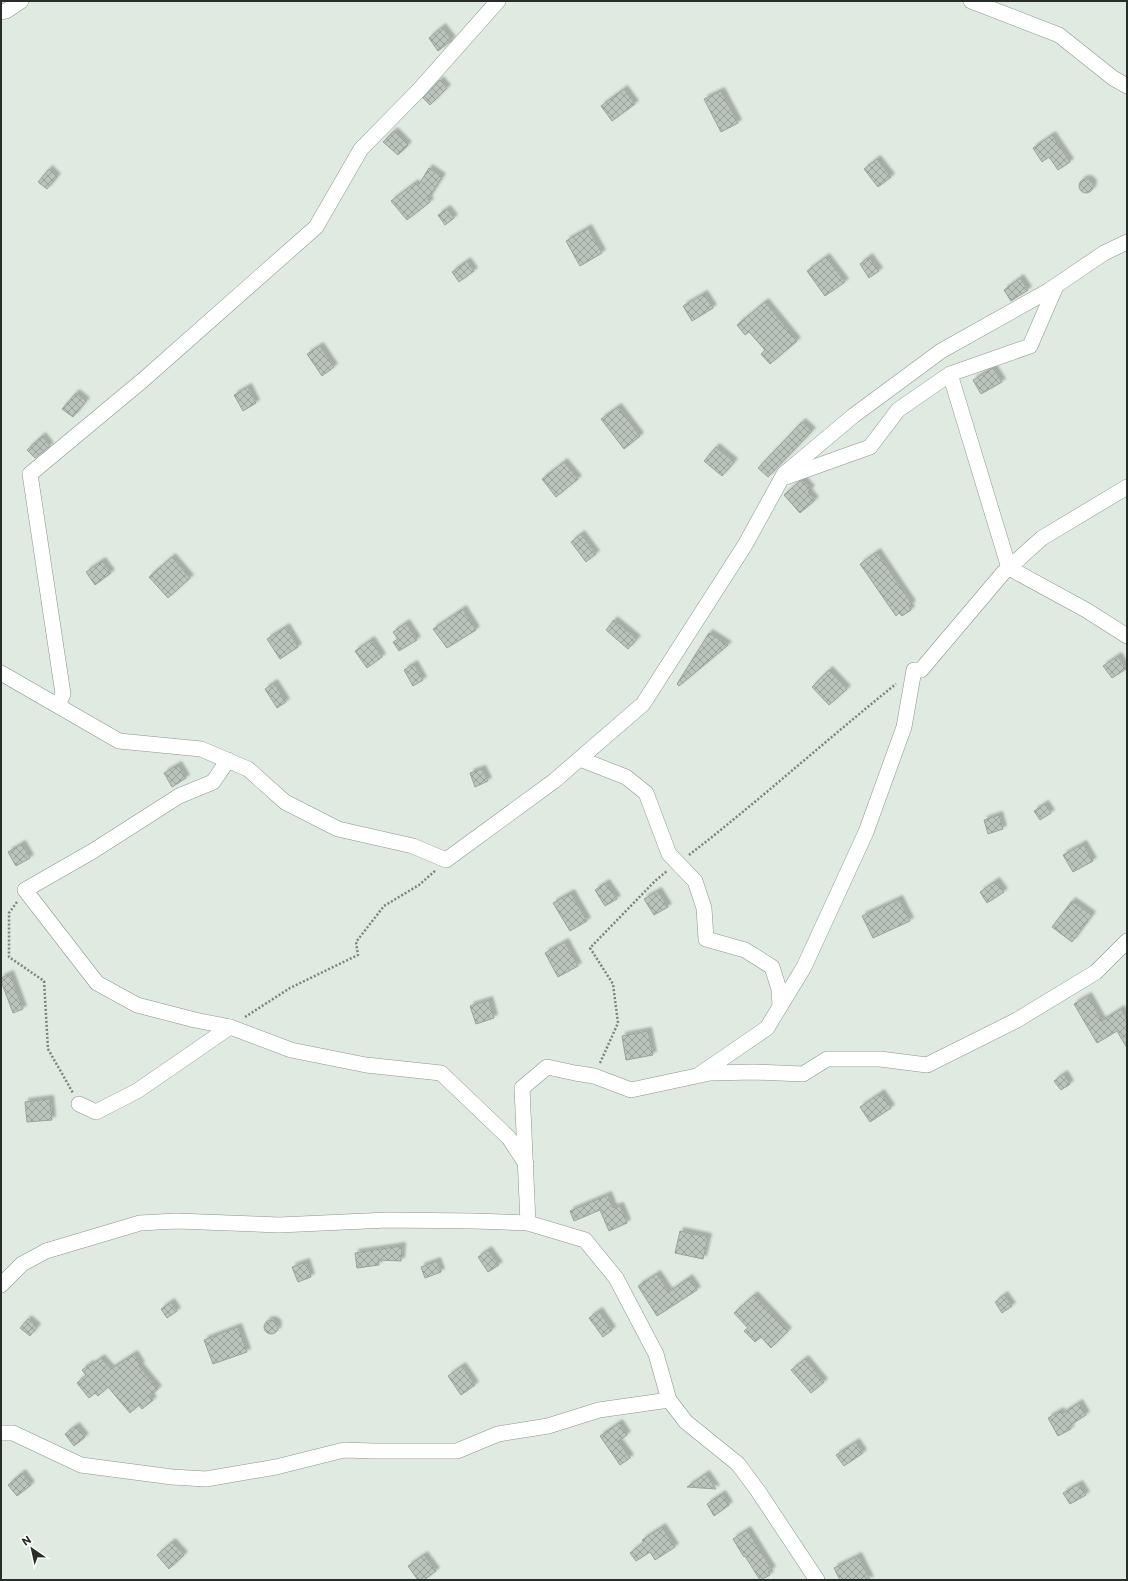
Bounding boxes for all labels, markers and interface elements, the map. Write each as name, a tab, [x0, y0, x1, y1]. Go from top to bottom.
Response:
north arrow	[12, 1529, 52, 1569]
text: N	[19, 1533, 33, 1548]

